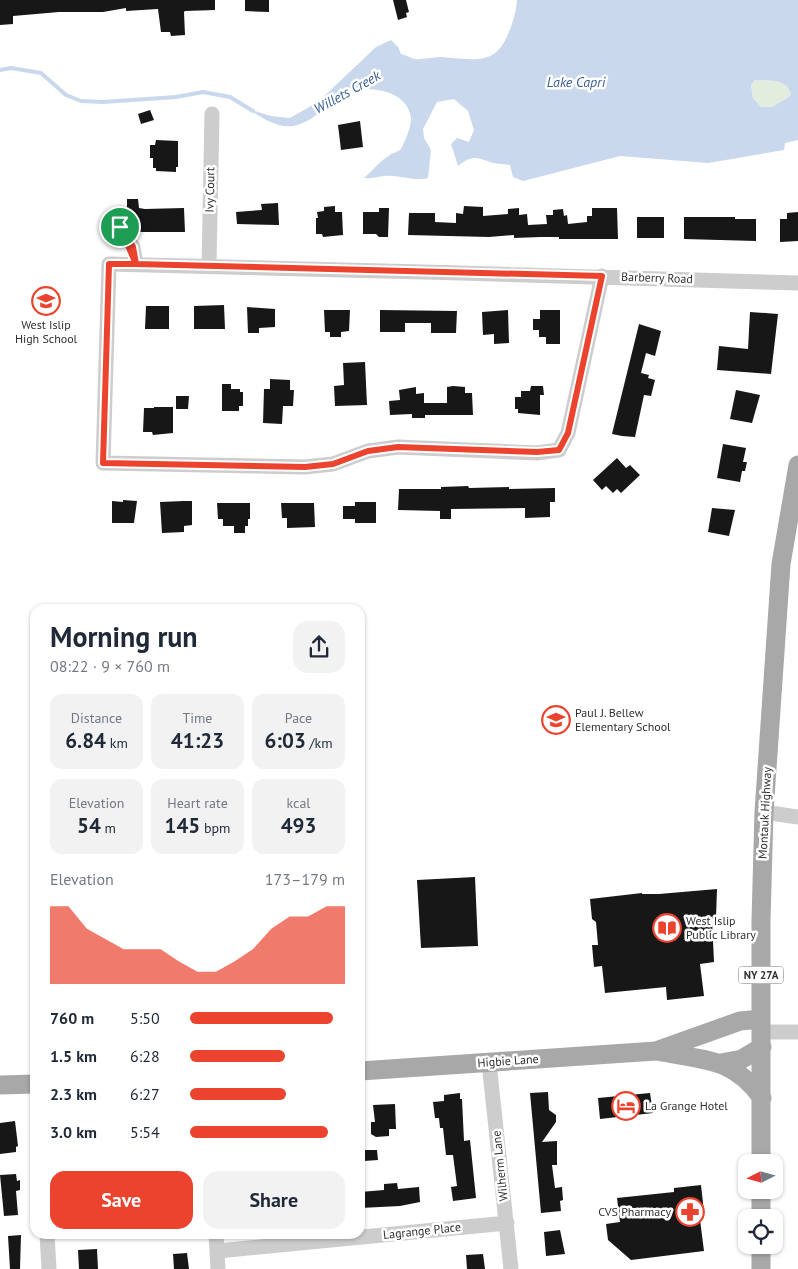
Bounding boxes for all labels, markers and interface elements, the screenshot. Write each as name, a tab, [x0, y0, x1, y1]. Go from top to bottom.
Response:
water label: Willets Creek	[311, 66, 384, 118]
water label: Lake Capri	[547, 73, 606, 91]
street label: Ivy Court	[202, 167, 217, 213]
pin	[99, 206, 141, 248]
icon: arrive	[106, 213, 134, 241]
street label: Barberry Road	[621, 269, 693, 286]
school or university icon: West Islip High School	[31, 286, 61, 316]
place label: West Islip High School	[15, 317, 78, 346]
text: Morning run	[50, 618, 198, 655]
button: share	[293, 621, 345, 673]
text: 08:22 · 9 × 760 m	[50, 656, 170, 676]
school or university icon: Paul J. Bellew Elementary School	[541, 705, 571, 735]
place label: Paul J. Bellew Elementary School	[575, 705, 671, 734]
text: Distance	[71, 709, 122, 727]
text: Time	[182, 709, 213, 727]
text: Pace	[285, 709, 312, 727]
text: 6.84	[65, 727, 106, 754]
text: 41:23	[171, 727, 224, 754]
text: 6:03	[264, 727, 306, 754]
text: km	[106, 734, 128, 752]
text: /km	[306, 734, 333, 752]
street label: Montauk Highway	[755, 766, 774, 859]
text: Elevation	[69, 794, 124, 812]
text: Heart rate	[167, 794, 228, 812]
text: kcal	[287, 794, 310, 812]
text: 54	[77, 812, 101, 839]
text: 145	[165, 812, 200, 839]
text: 493	[281, 812, 316, 839]
text: m	[101, 819, 116, 837]
text: bpm	[200, 819, 230, 837]
text: Elevation	[50, 869, 114, 889]
text: 173–179 m	[265, 869, 345, 889]
library icon: West Islip Public Library	[652, 913, 682, 943]
place label: West Islip Public Library	[686, 913, 756, 942]
road number: NY 27A	[738, 966, 784, 984]
text: 760 m	[50, 1008, 94, 1028]
text: 5:50	[130, 1008, 160, 1028]
text: 1.5 km	[50, 1046, 97, 1066]
text: 6:28	[130, 1046, 160, 1066]
street label: Higbie Lane	[477, 1051, 539, 1070]
text: 2.3 km	[50, 1084, 97, 1104]
text: 6:27	[130, 1084, 160, 1104]
hotel icon: La Grange Hotel	[611, 1091, 641, 1121]
place label: La Grange Hotel	[645, 1098, 728, 1113]
text: 3.0 km	[50, 1122, 97, 1142]
text: 5:54	[130, 1122, 160, 1142]
street label: Wilherm Lane	[488, 1130, 511, 1202]
north arrow	[738, 1154, 782, 1199]
map controls	[738, 1154, 783, 1254]
button: Save	[50, 1171, 193, 1229]
button: Share	[203, 1171, 345, 1229]
pharmacy icon: CVS Pharmacy	[675, 1197, 705, 1227]
place label: CVS Pharmacy	[598, 1204, 671, 1219]
button: locate	[738, 1209, 783, 1254]
street label: Lagrange Place	[382, 1219, 462, 1242]

